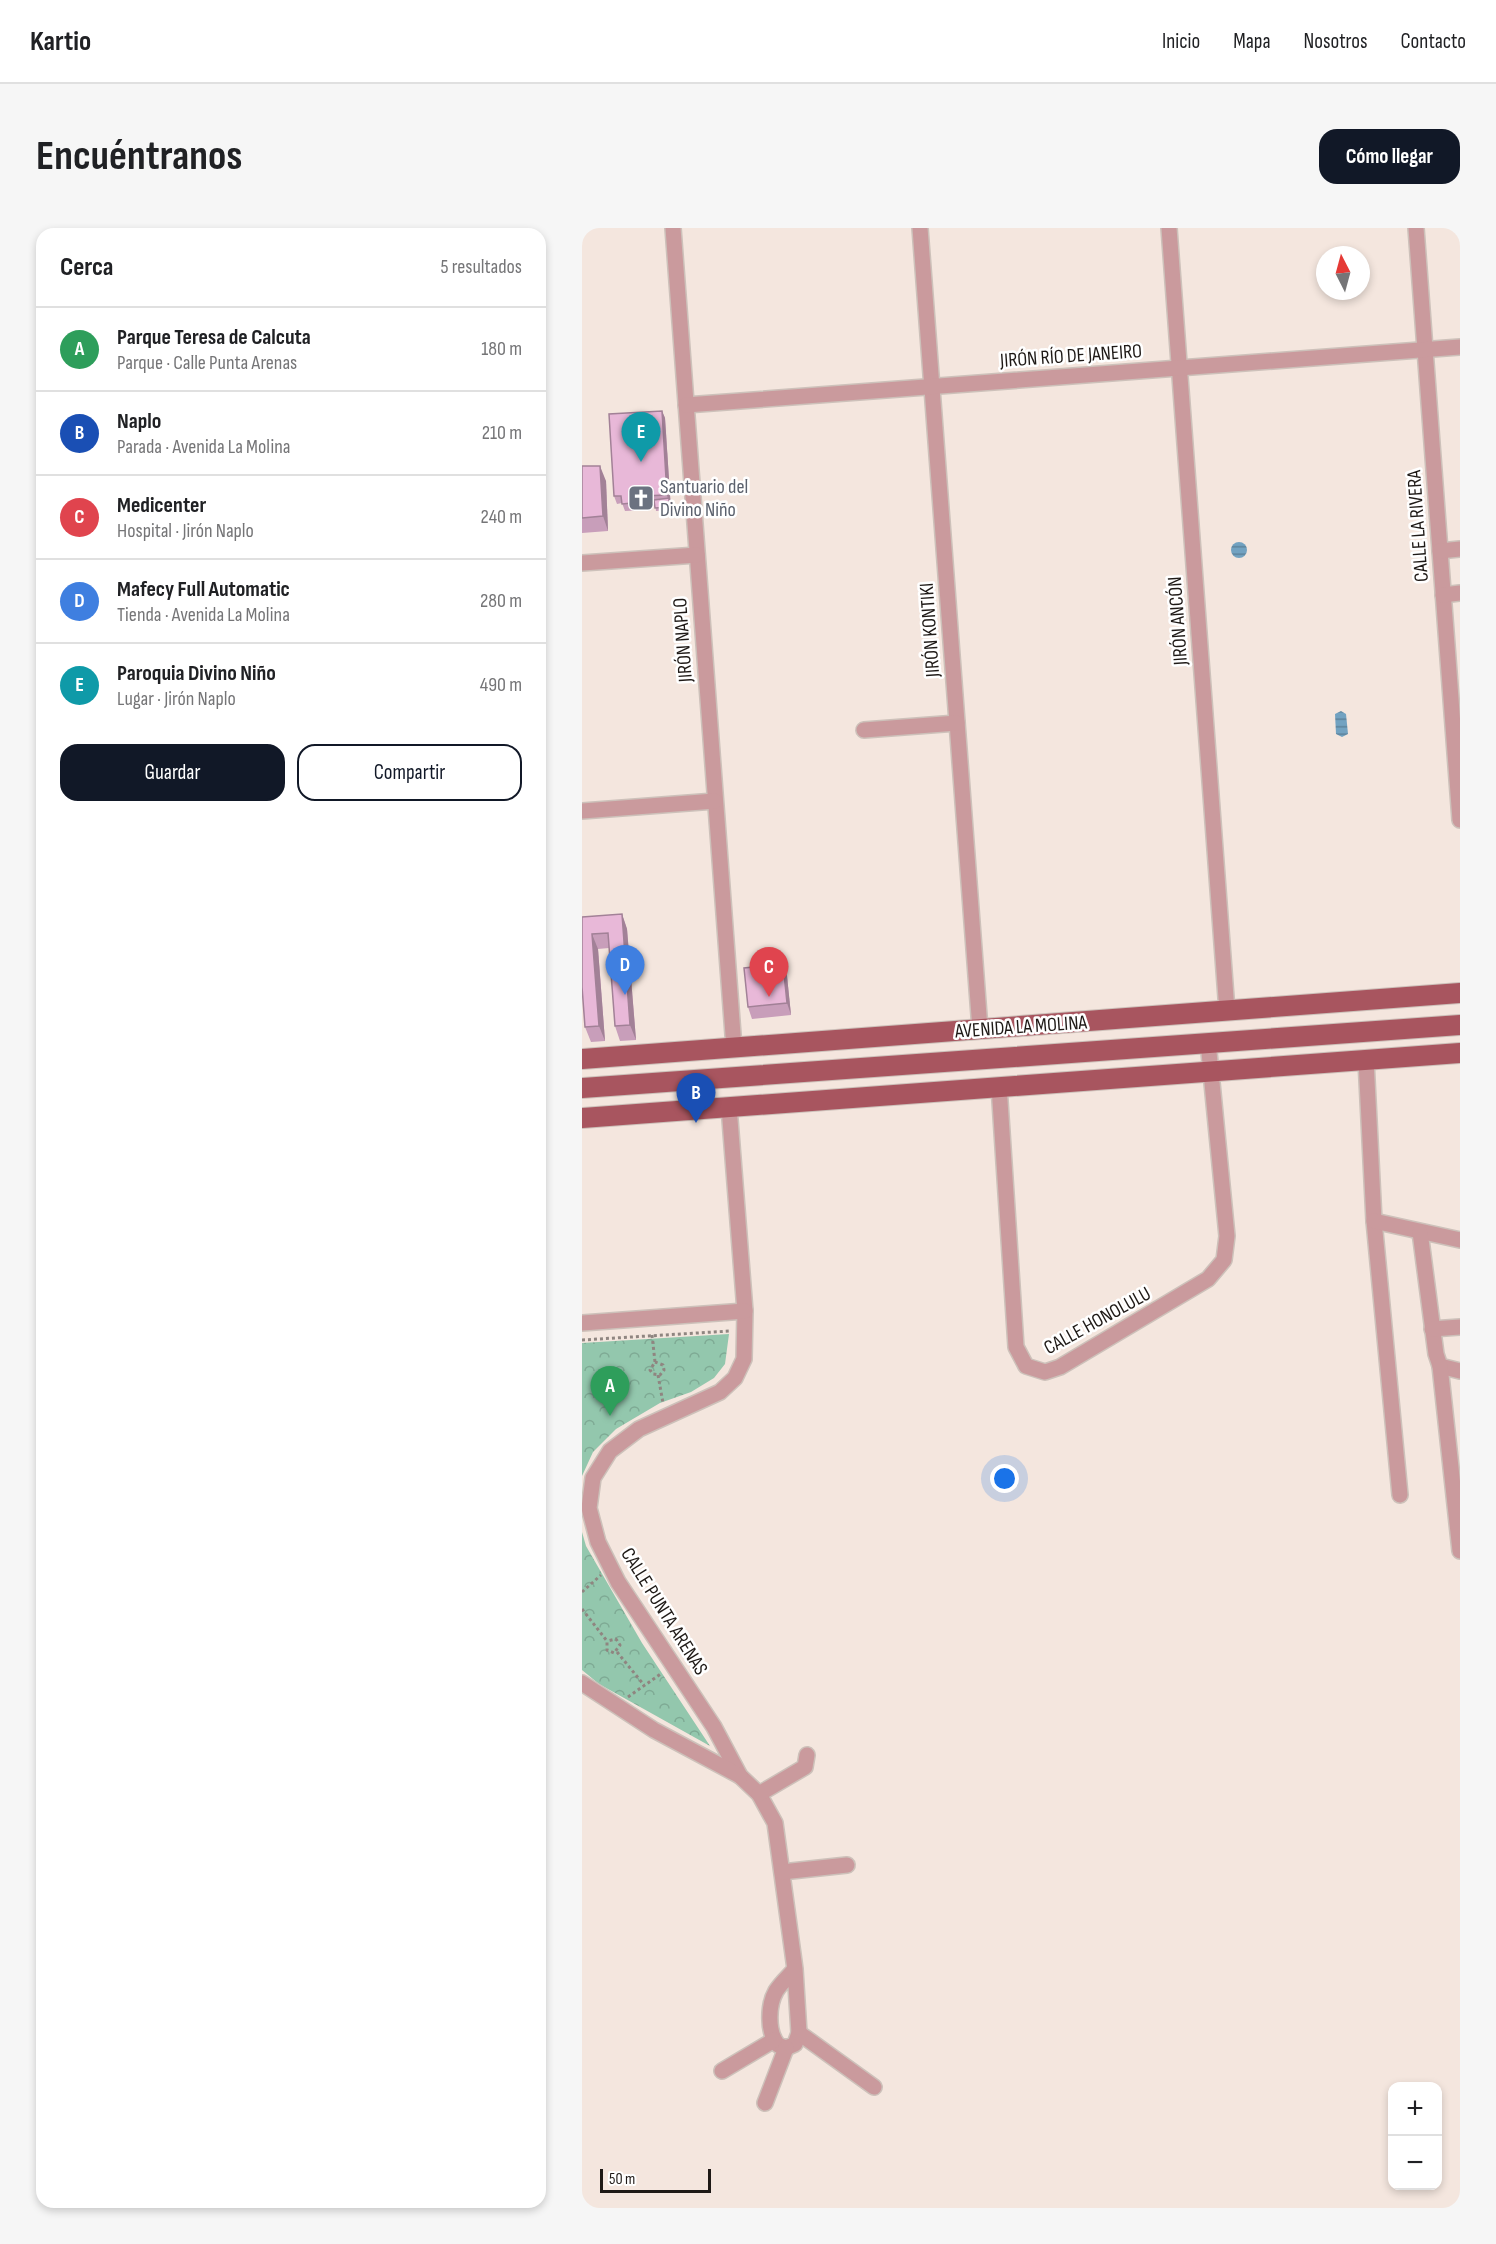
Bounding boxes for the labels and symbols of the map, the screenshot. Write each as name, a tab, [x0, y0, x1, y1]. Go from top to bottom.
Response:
north arrow	[1316, 246, 1370, 300]
street label: JIRÓN RÍO DE JANEIRO	[998, 339, 1143, 373]
pin: E	[622, 412, 660, 462]
street label: CALLE LA RIVERA	[1402, 469, 1434, 583]
place label: Santuario del Divino Niño	[660, 475, 748, 522]
church icon: Santuario del Divino Niño	[626, 483, 656, 513]
street label: JIRÓN ANCÓN	[1163, 576, 1193, 667]
street label: JIRÓN KONTIKI	[915, 582, 945, 679]
street label: JIRÓN NAPLO	[668, 597, 698, 684]
pin: D	[606, 946, 645, 995]
pin: C	[750, 948, 789, 997]
street label: AVENIDA LA MOLINA	[953, 1010, 1088, 1044]
pin: B	[676, 1074, 716, 1123]
street label: CALLE HONOLULU	[1040, 1282, 1155, 1360]
pin: A	[591, 1366, 630, 1416]
your location	[990, 1464, 1019, 1493]
street label: CALLE PUNTA ARENAS	[615, 1543, 713, 1680]
scale bar	[600, 2166, 711, 2194]

